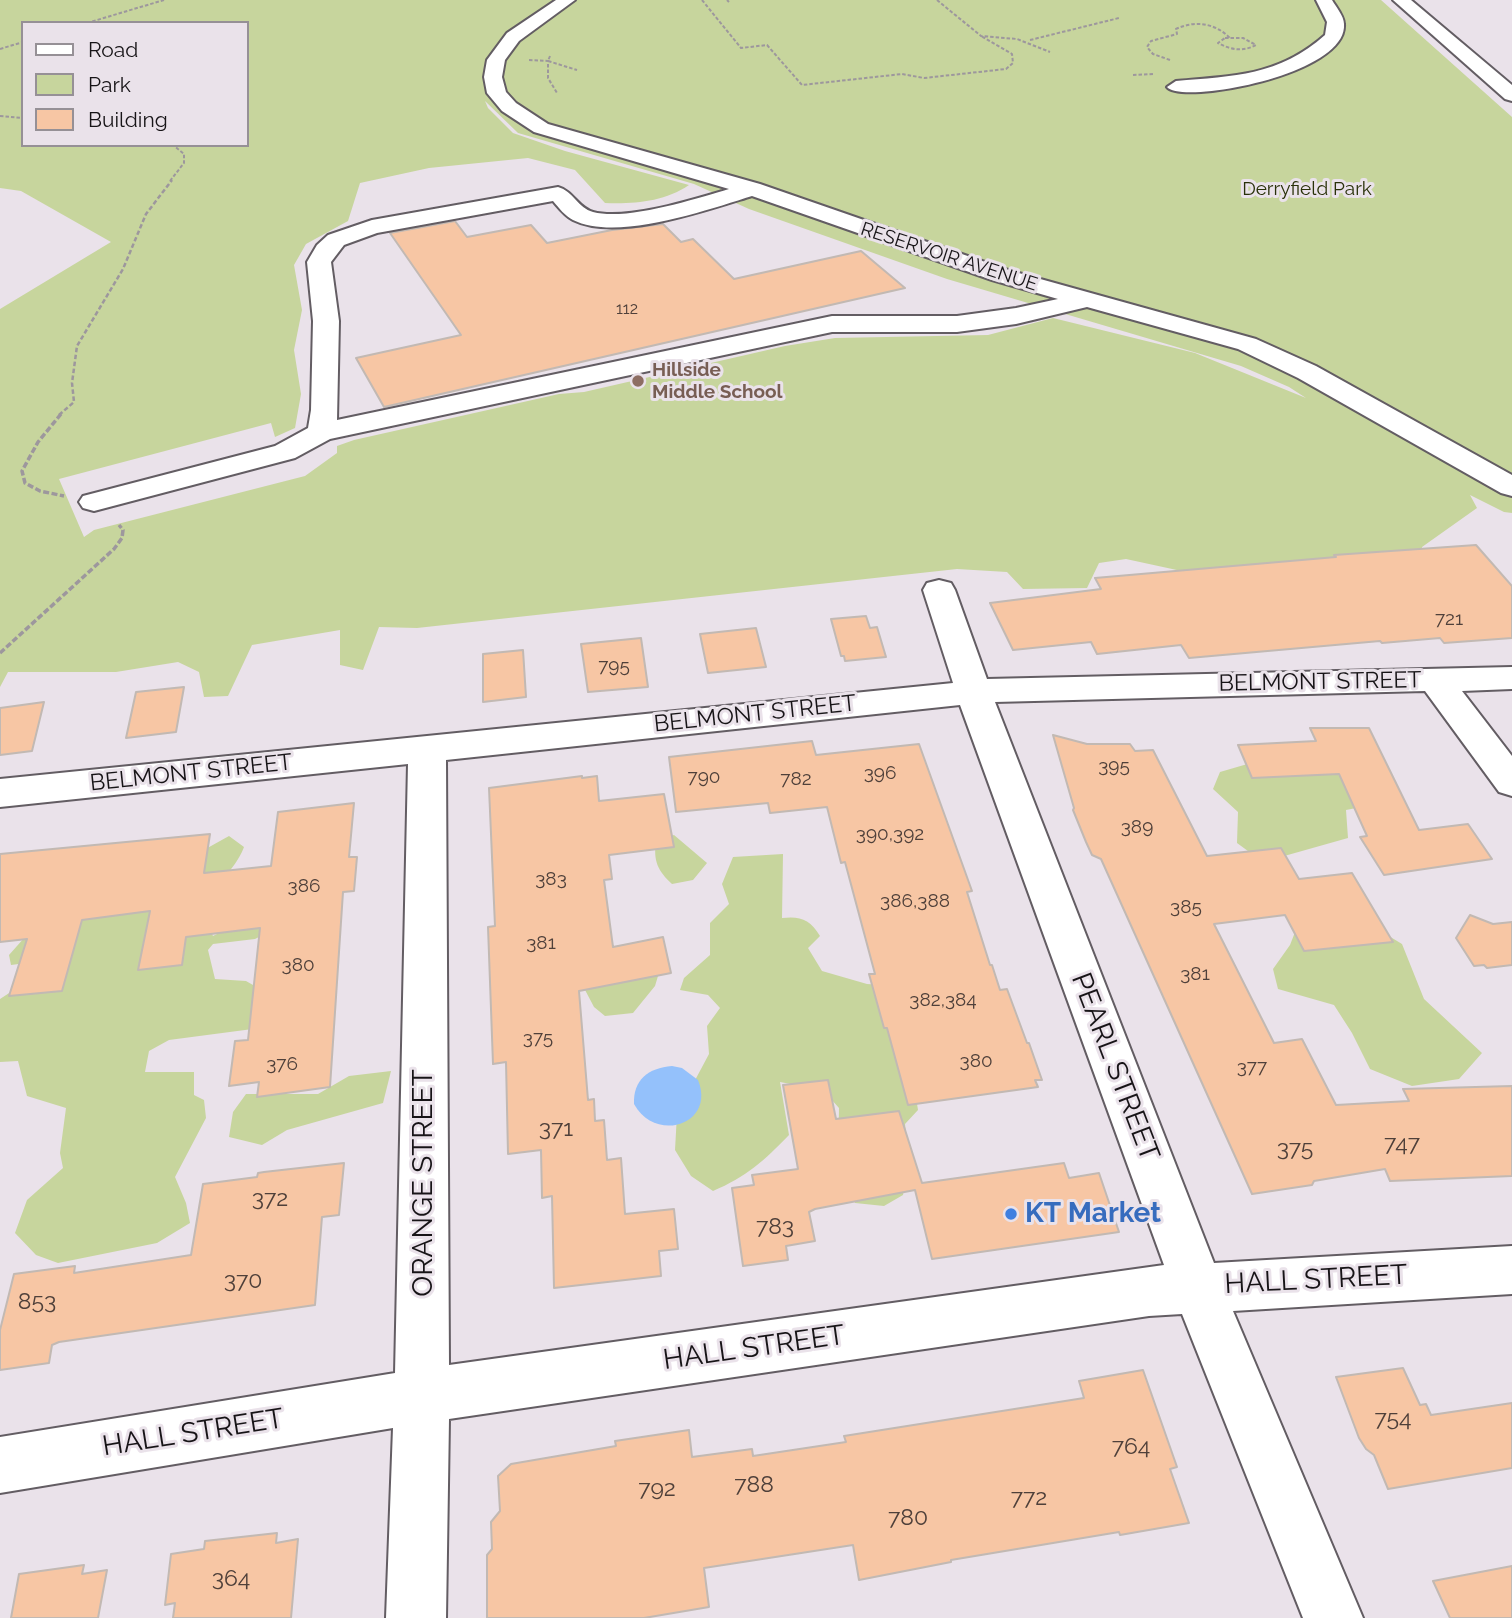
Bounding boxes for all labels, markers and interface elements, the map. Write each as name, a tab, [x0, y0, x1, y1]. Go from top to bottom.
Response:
legend	[21, 21, 248, 147]
text: Road	[88, 37, 138, 62]
text: Park	[88, 72, 131, 97]
text: Building	[88, 107, 168, 132]
park label: Derryfield Park	[1242, 178, 1372, 200]
street label: RESERVOIR AVENUE	[858, 218, 1040, 296]
house number: 112	[616, 299, 638, 319]
place label: Hillside Middle School	[652, 359, 783, 403]
marker: Hillside Middle School	[630, 373, 646, 389]
house number: 721	[1435, 608, 1463, 630]
house number: 795	[598, 655, 630, 677]
street label: BELMONT STREET	[1218, 666, 1422, 698]
street label: BELMONT STREET	[653, 690, 857, 738]
street label: BELMONT STREET	[89, 749, 293, 797]
house number: 395	[1098, 755, 1130, 777]
house number: 396	[864, 762, 896, 784]
house number: 790	[688, 766, 720, 788]
house number: 782	[780, 768, 812, 790]
house number: 389	[1121, 816, 1153, 838]
house number: 390,392	[856, 823, 924, 845]
house number: 383	[535, 868, 567, 890]
house number: 386	[288, 875, 320, 897]
house number: 386,388	[880, 890, 950, 912]
house number: 385	[1170, 896, 1202, 918]
house number: 381	[526, 932, 556, 954]
house number: 380	[281, 954, 315, 976]
house number: 381	[1180, 963, 1210, 985]
street label: PEARL STREET	[1064, 968, 1166, 1166]
house number: 382,384	[909, 989, 977, 1011]
house number: 375	[523, 1027, 553, 1049]
house number: 380	[959, 1050, 993, 1072]
house number: 376	[266, 1053, 298, 1075]
house number: 377	[1237, 1056, 1267, 1078]
street label: ORANGE STREET	[407, 1069, 441, 1297]
house number: 371	[539, 1115, 573, 1143]
house number: 747	[1384, 1130, 1420, 1158]
house number: 375	[1277, 1135, 1313, 1163]
house number: 372	[252, 1185, 288, 1213]
place label: KT Market	[1025, 1197, 1161, 1231]
marker: KT Market	[1003, 1206, 1019, 1222]
house number: 783	[756, 1213, 794, 1241]
street label: HALL STREET	[1224, 1258, 1408, 1302]
house number: 370	[224, 1267, 262, 1295]
house number: 853	[18, 1288, 56, 1316]
street label: HALL STREET	[661, 1319, 847, 1377]
street label: HALL STREET	[100, 1402, 286, 1464]
house number: 754	[1374, 1405, 1412, 1433]
house number: 764	[1112, 1433, 1150, 1461]
house number: 788	[734, 1471, 774, 1499]
house number: 792	[638, 1475, 676, 1503]
house number: 772	[1011, 1484, 1047, 1512]
house number: 780	[888, 1504, 928, 1532]
house number: 364	[212, 1565, 250, 1593]

